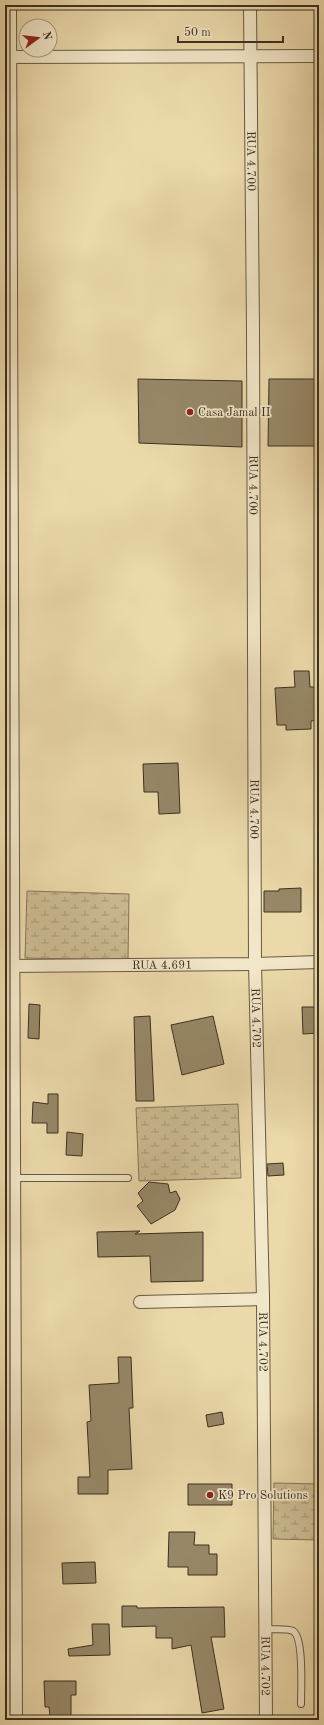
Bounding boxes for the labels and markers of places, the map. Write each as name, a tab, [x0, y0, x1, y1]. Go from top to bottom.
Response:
marker: Casa Jamal II	[185, 407, 195, 417]
place label: Casa Jamal II	[198, 407, 271, 419]
marker: K9 Pro Solutions	[205, 1490, 215, 1500]
place label: K9 Pro Solutions	[218, 1490, 308, 1502]

